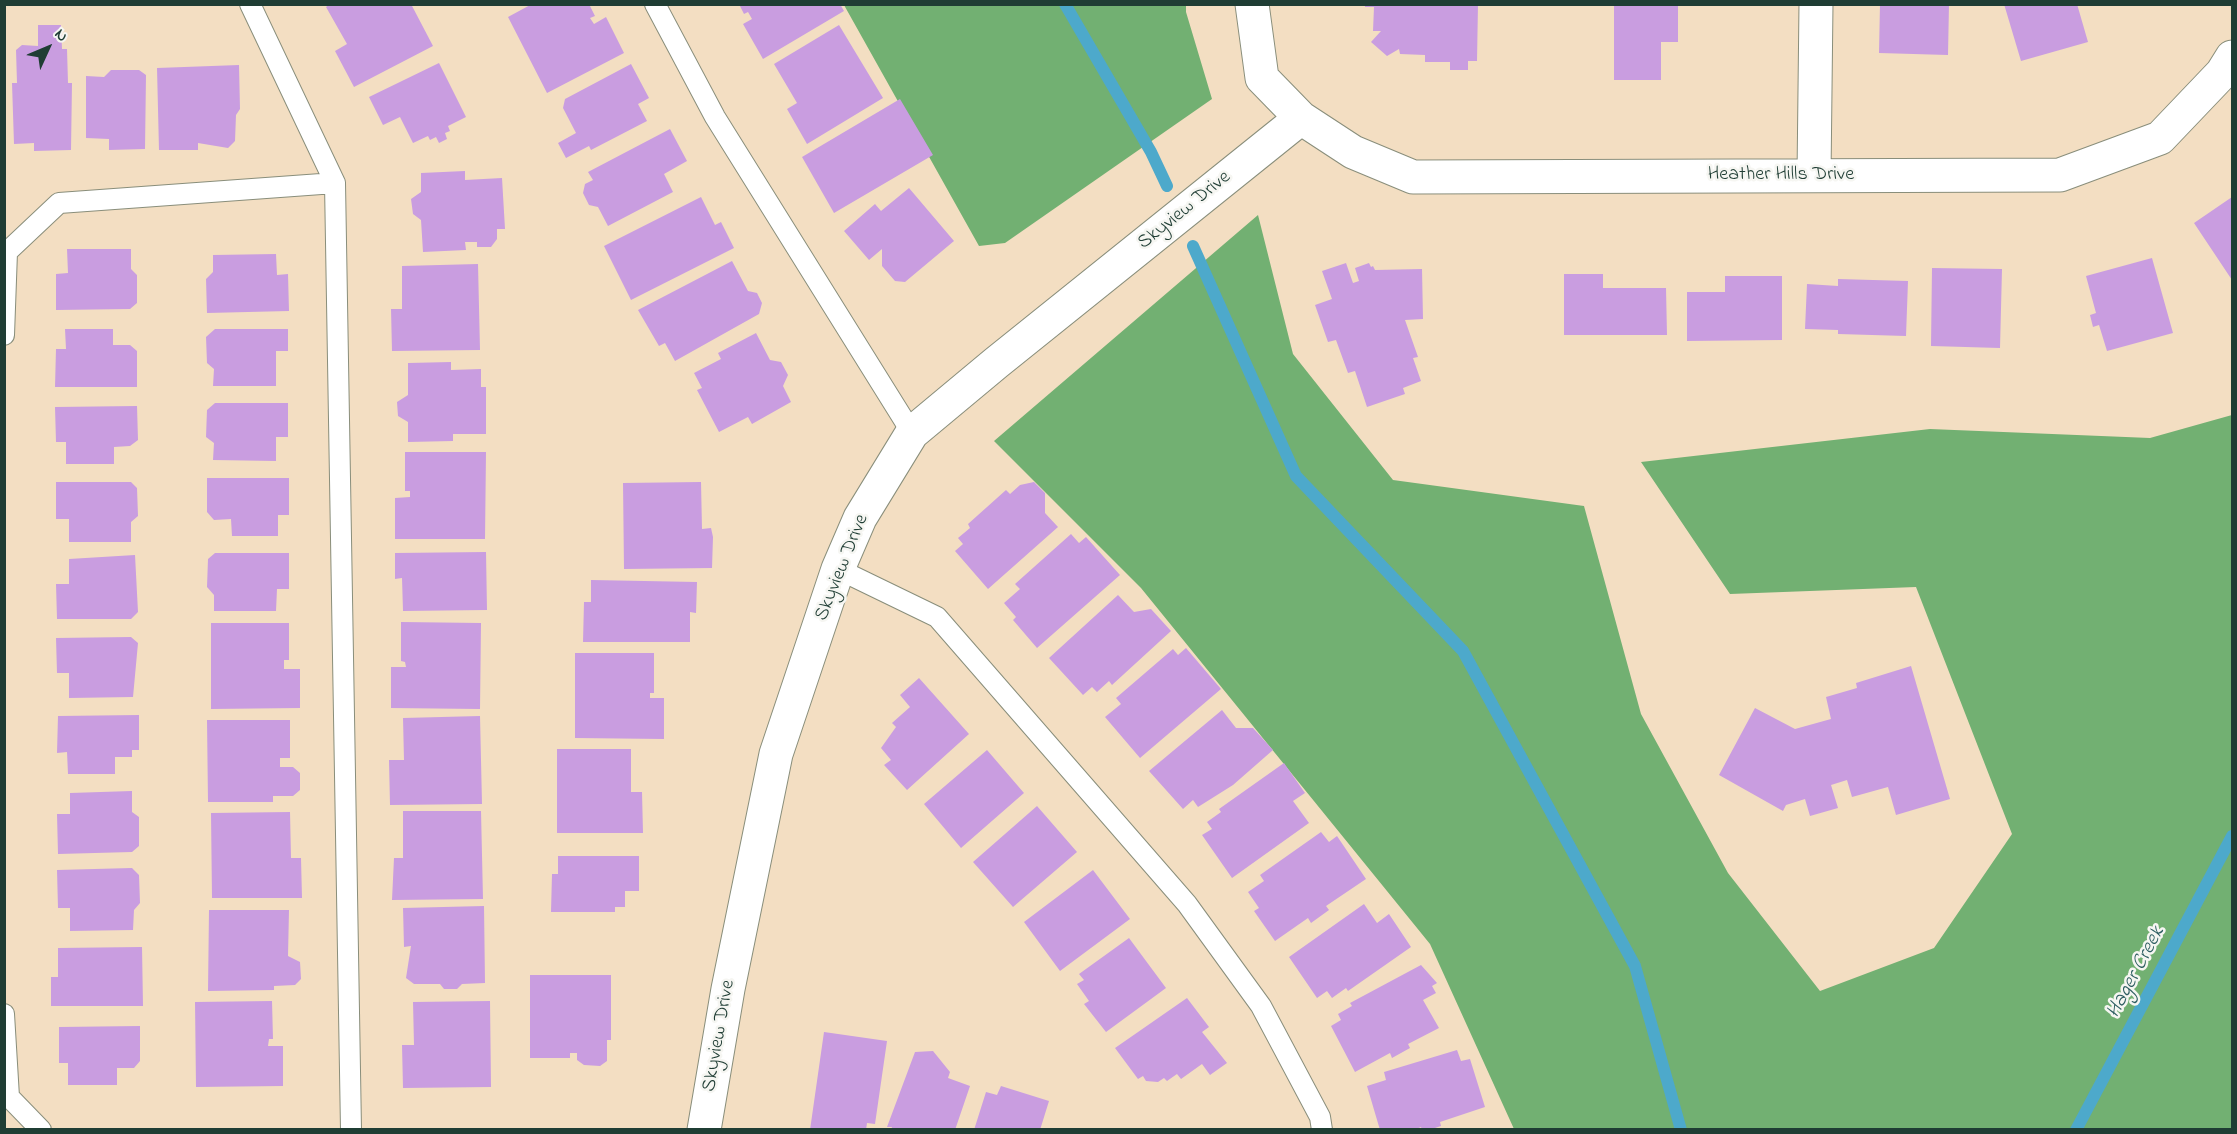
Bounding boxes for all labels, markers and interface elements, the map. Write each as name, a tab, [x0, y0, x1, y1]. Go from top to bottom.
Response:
north arrow	[18, 18, 78, 78]
text: N	[49, 23, 73, 48]
street label: Heather Hills Drive	[1708, 164, 1854, 188]
street label: Skyview Drive	[1134, 166, 1236, 256]
street label: Skyview Drive	[811, 511, 875, 625]
water label: Hager Creek	[2102, 923, 2172, 1023]
street label: Skyview Drive	[698, 978, 742, 1094]

